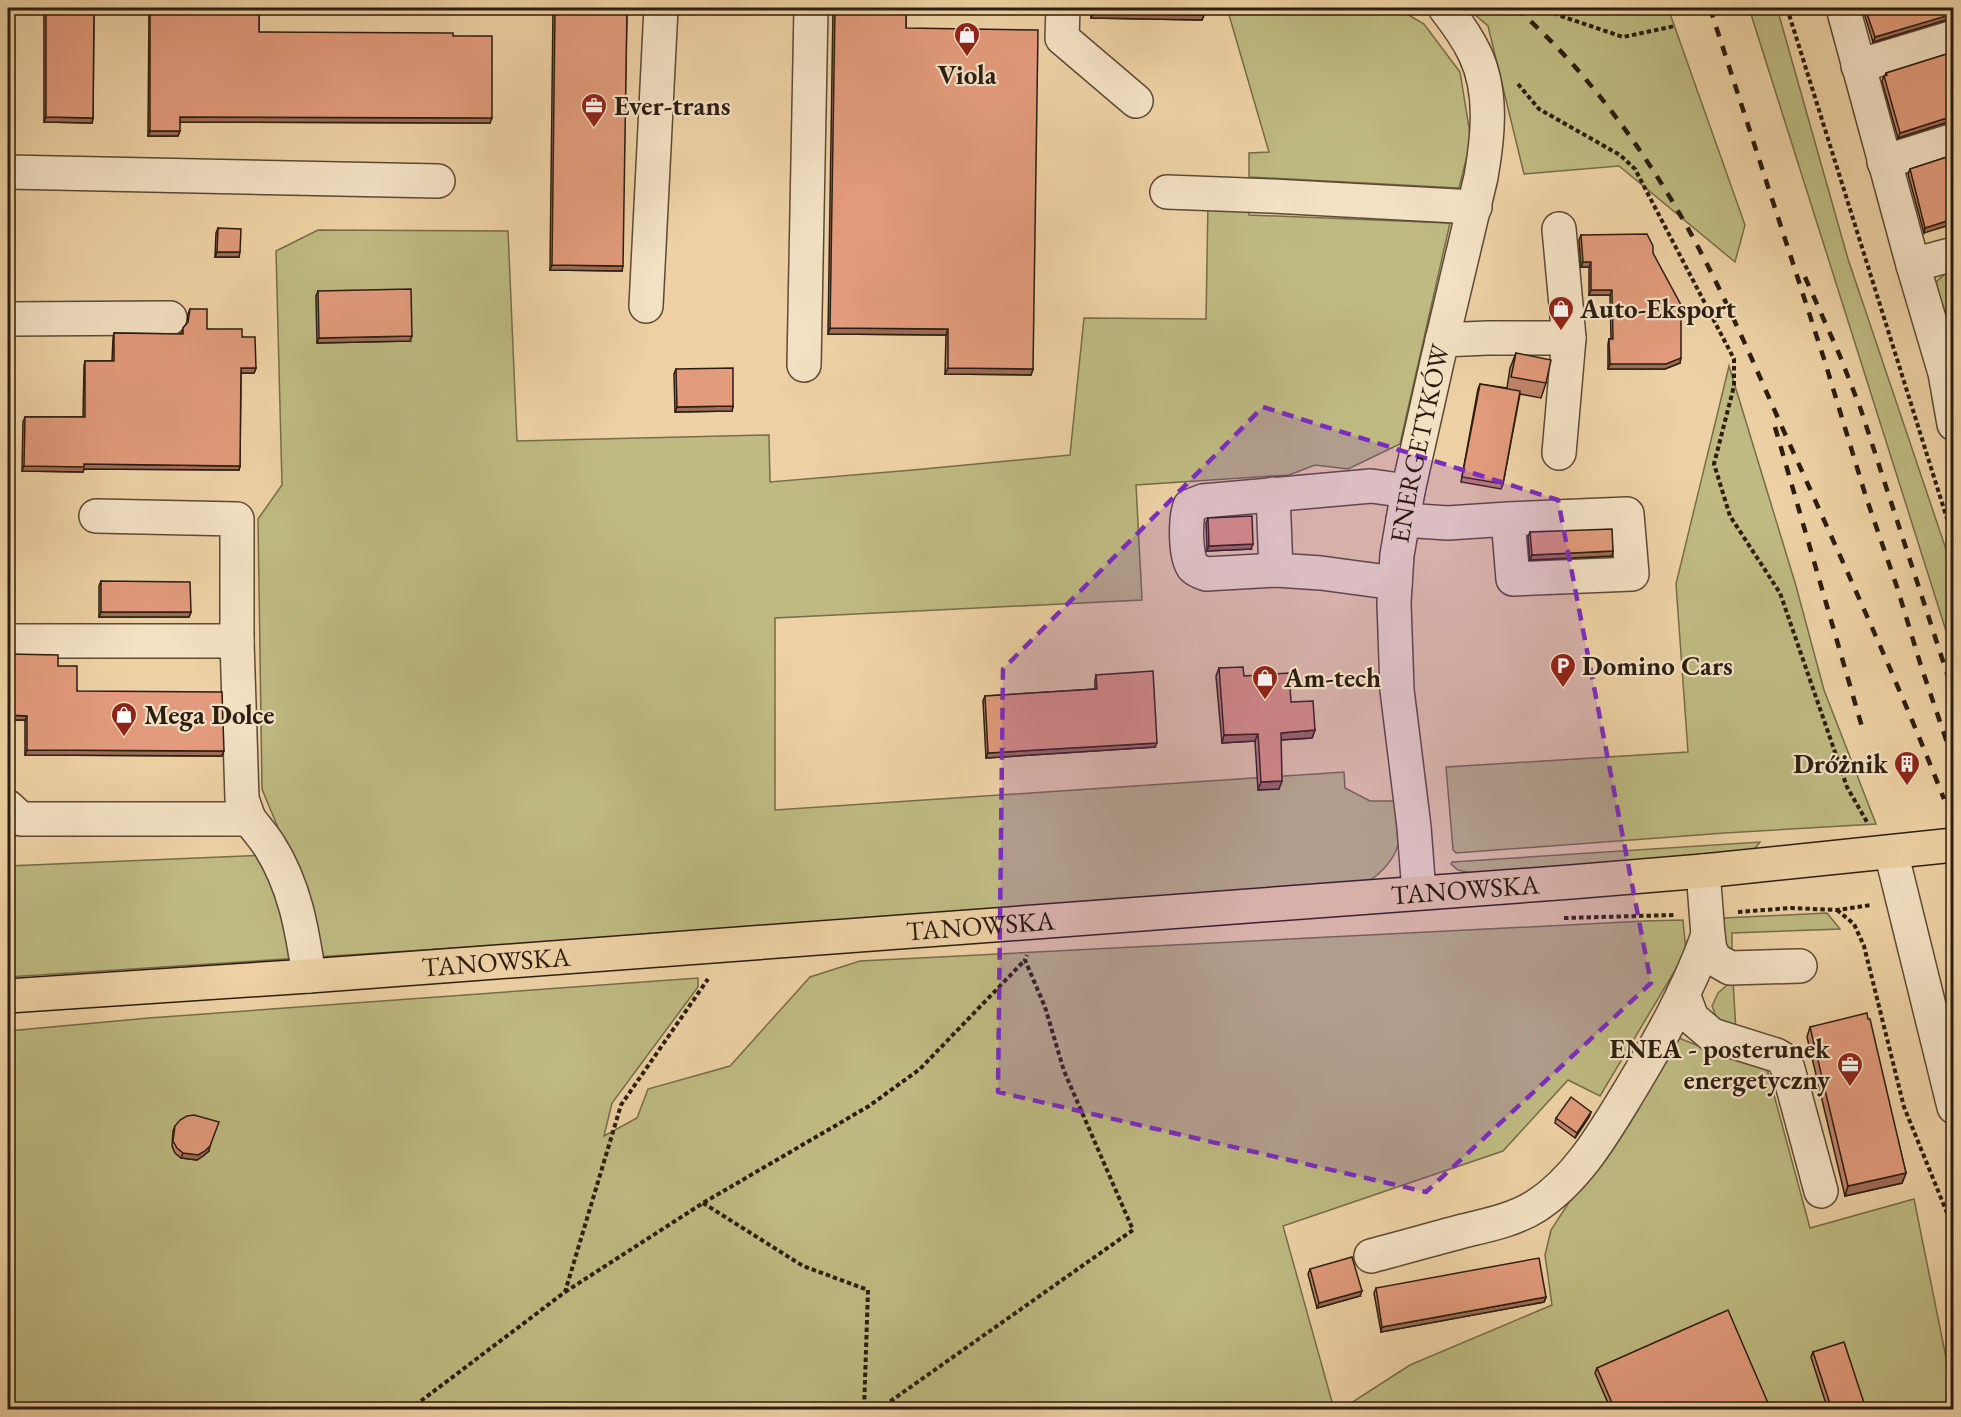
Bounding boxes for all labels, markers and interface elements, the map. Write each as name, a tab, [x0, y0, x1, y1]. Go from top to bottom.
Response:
shop icon: Viola	[952, 20, 982, 58]
place label: Viola	[938, 57, 997, 92]
place label: Ever-trans	[614, 88, 730, 123]
office icon: Ever-trans	[579, 91, 609, 129]
place label: Auto-Eksport	[1579, 291, 1736, 326]
shop icon: Auto-Eksport	[1546, 294, 1576, 332]
street label: ENERGETYKÓW	[1381, 339, 1458, 546]
place label: Domino Cars	[1582, 648, 1733, 683]
parking icon: Domino Cars	[1548, 651, 1578, 689]
place label: Am-tech	[1283, 660, 1381, 695]
shop icon: Am-tech	[1250, 663, 1280, 701]
place label: Mega Dolce	[144, 697, 275, 732]
shop icon: Mega Dolce	[109, 700, 139, 738]
place label: Dróżnik	[1793, 746, 1889, 781]
building icon: Dróżnik	[1892, 749, 1922, 787]
street label: TANOWSKA	[1389, 866, 1541, 912]
street label: TANOWSKA	[905, 902, 1056, 948]
street label: TANOWSKA	[420, 939, 572, 985]
place label: ENEA - posterunek energetyczny	[1609, 1031, 1831, 1097]
office icon: ENEA - posterunek energetyczny	[1835, 1050, 1865, 1088]

